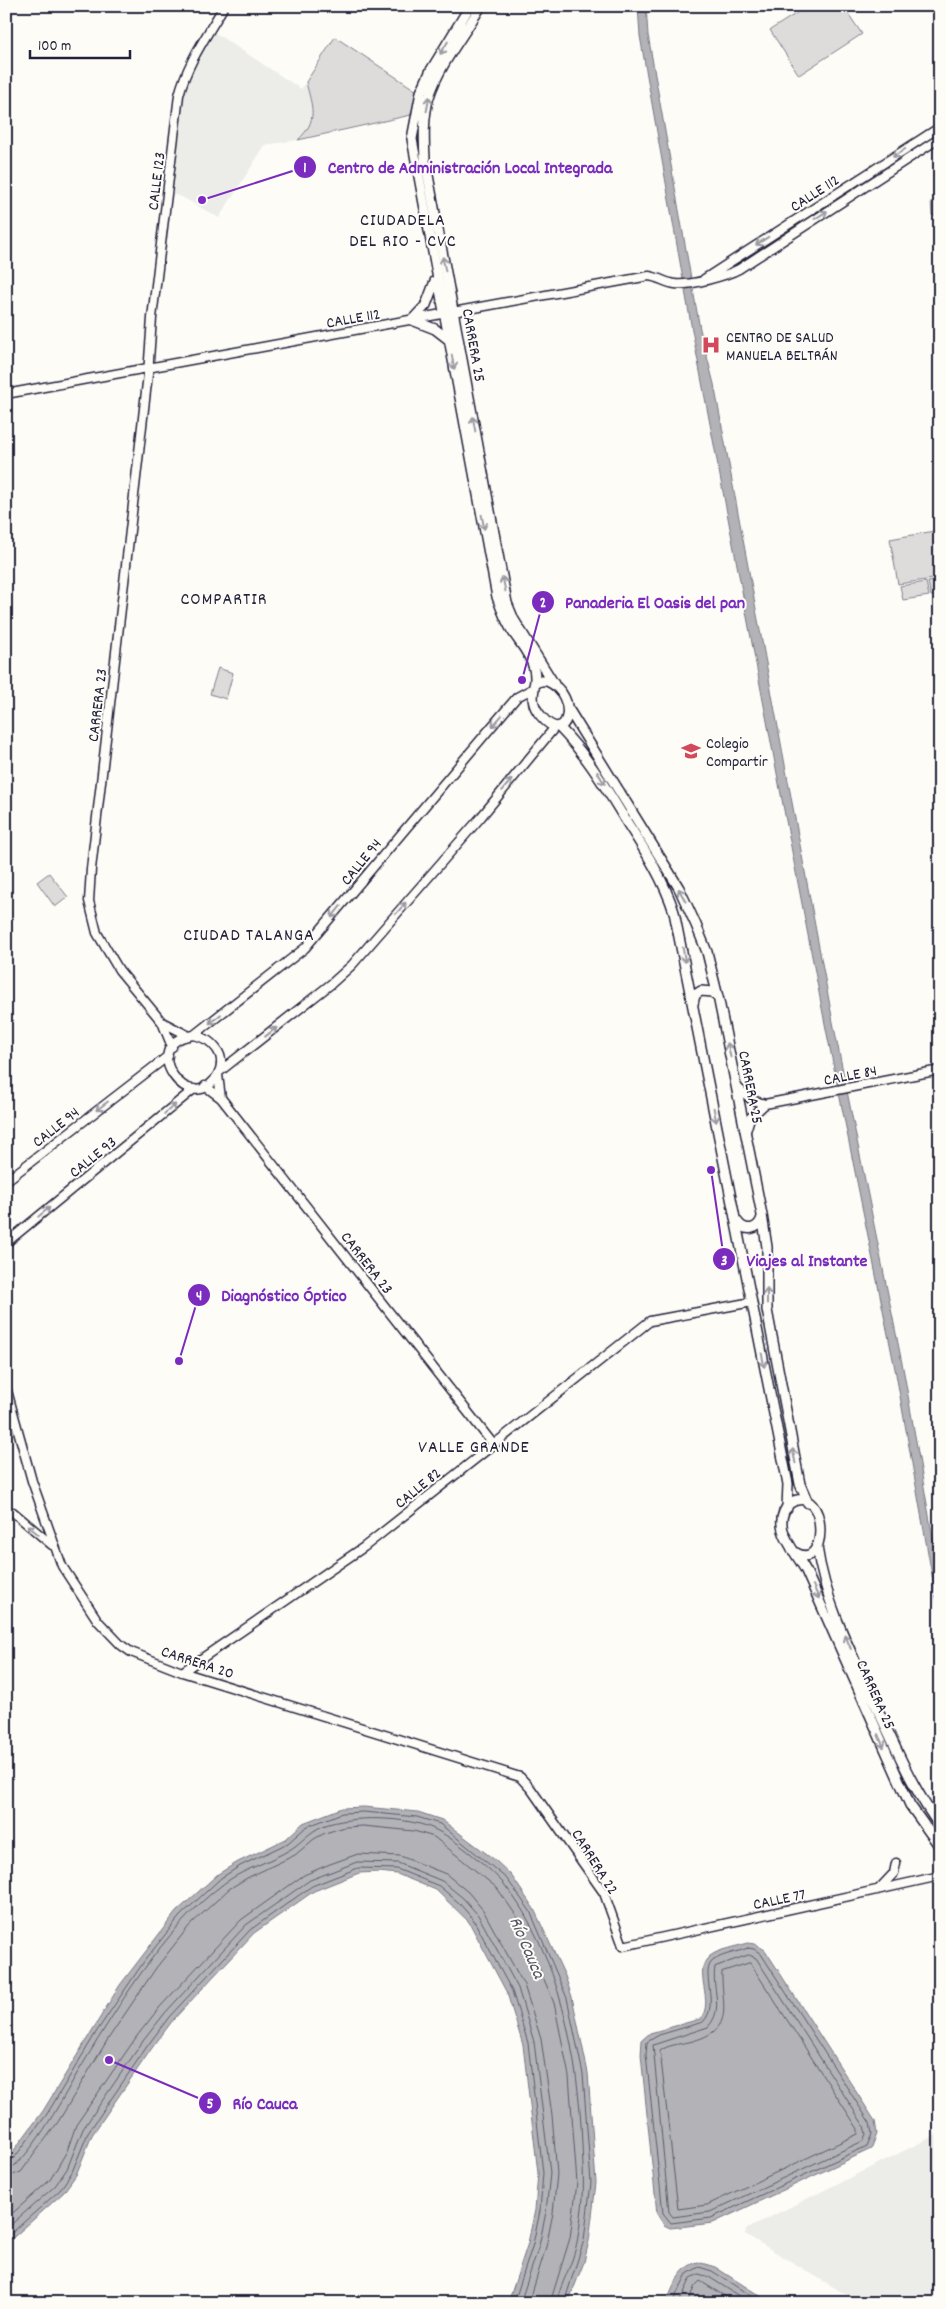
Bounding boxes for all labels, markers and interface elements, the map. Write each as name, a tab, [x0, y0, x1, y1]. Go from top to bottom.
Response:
scale bar	[30, 28, 130, 60]
text: 100 m	[38, 36, 71, 58]
one-way arrow	[439, 40, 449, 54]
one-way arrow	[424, 96, 434, 112]
one-way arrow	[892, 149, 906, 159]
street label: CALLE 123	[143, 151, 172, 212]
callout: Centro de Administración Local Integrada	[293, 151, 623, 184]
text: Centro de Administración Local Integrada	[328, 157, 613, 182]
text: 1	[303, 158, 307, 180]
street label: CALLE 112	[786, 170, 845, 219]
district label: CIUDADELA DEL RIO - CVC	[349, 209, 457, 255]
one-way arrow	[814, 210, 828, 220]
one-way arrow	[756, 237, 770, 247]
one-way arrow	[439, 257, 449, 273]
street label: CALLE 112	[325, 303, 382, 336]
street label: CARRERA 25	[455, 307, 490, 384]
place label: CENTRO DE SALUD MANUELA BELTRÁN	[726, 327, 838, 368]
hospital icon: CENTRO DE SALUD MANUELA BELTRÁN	[700, 334, 722, 356]
one-way arrow	[449, 354, 459, 370]
one-way arrow	[469, 416, 479, 432]
one-way arrow	[479, 513, 488, 529]
one-way arrow	[498, 576, 508, 592]
callout: Panaderia El Oasis del pan	[530, 586, 755, 619]
district label: COMPARTIR	[180, 588, 268, 613]
text: Panaderia El Oasis del pan	[565, 592, 745, 617]
text: 2	[540, 593, 546, 615]
street label: CARRERA 23	[83, 667, 114, 743]
one-way arrow	[491, 714, 502, 727]
place label: Colegio Compartir	[706, 733, 768, 774]
school or university icon: Colegio Compartir	[680, 740, 702, 762]
one-way arrow	[596, 771, 606, 785]
one-way arrow	[502, 779, 513, 792]
street label: CALLE 94	[336, 834, 388, 891]
one-way arrow	[677, 888, 687, 903]
one-way arrow	[395, 902, 407, 915]
one-way arrow	[330, 906, 341, 919]
district label: CIUDAD TALANGA	[183, 924, 315, 949]
one-way arrow	[680, 947, 690, 963]
one-way arrow	[208, 1014, 221, 1025]
one-way arrow	[264, 1027, 278, 1037]
one-way arrow	[724, 1042, 733, 1058]
street label: CARRERA 25	[731, 1049, 768, 1126]
street label: CALLE 84	[822, 1060, 879, 1093]
one-way arrow	[96, 1101, 109, 1112]
street label: CALLE 94	[28, 1102, 85, 1154]
one-way arrow	[163, 1103, 176, 1115]
one-way arrow	[711, 1106, 720, 1122]
street label: CALLE 93	[65, 1132, 122, 1184]
one-way arrow	[37, 1207, 50, 1218]
street label: CARRERA 23	[334, 1227, 398, 1300]
callout: Viajes al Instante	[712, 1243, 878, 1276]
text: Viajes al Instante	[746, 1250, 868, 1275]
text: 3	[721, 1251, 728, 1273]
callout: Diagnóstico Óptico	[187, 1279, 357, 1312]
text: Diagnóstico Óptico	[221, 1285, 347, 1310]
text: 4	[196, 1286, 202, 1308]
one-way arrow	[762, 1288, 772, 1304]
one-way arrow	[759, 1351, 769, 1367]
district label: VALLE GRANDE	[418, 1436, 530, 1461]
one-way arrow	[789, 1449, 799, 1465]
street label: CALLE 82	[390, 1463, 447, 1515]
one-way arrow	[27, 1524, 40, 1535]
one-way arrow	[811, 1584, 821, 1599]
one-way arrow	[842, 1635, 852, 1650]
street label: CARRERA 20	[158, 1641, 237, 1686]
street label: CARRERA 25	[849, 1656, 900, 1734]
one-way arrow	[877, 1733, 887, 1748]
street label: CARRERA 22	[565, 1825, 623, 1900]
street label: CALLE 77	[751, 1884, 808, 1917]
water label: Río Cauca	[501, 1913, 551, 1984]
callout: Río Cauca	[197, 2086, 307, 2119]
text: Río Cauca	[233, 2093, 298, 2118]
text: 5	[207, 2094, 214, 2116]

